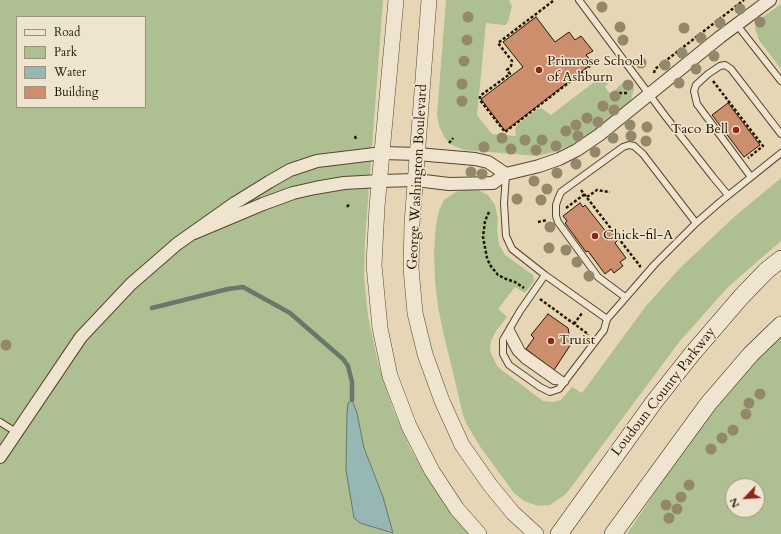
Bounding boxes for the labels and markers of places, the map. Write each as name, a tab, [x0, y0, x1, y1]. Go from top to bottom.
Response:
place label: Primrose School of Ashburn	[547, 54, 643, 86]
marker: Primrose School of Ashburn	[534, 65, 544, 75]
place label: Taco Bell	[671, 122, 728, 138]
marker: Taco Bell	[731, 125, 741, 135]
place label: Chick-fil-A	[603, 228, 673, 244]
marker: Chick-fil-A	[590, 231, 600, 241]
place label: Truist	[559, 333, 595, 349]
marker: Truist	[546, 336, 556, 346]

